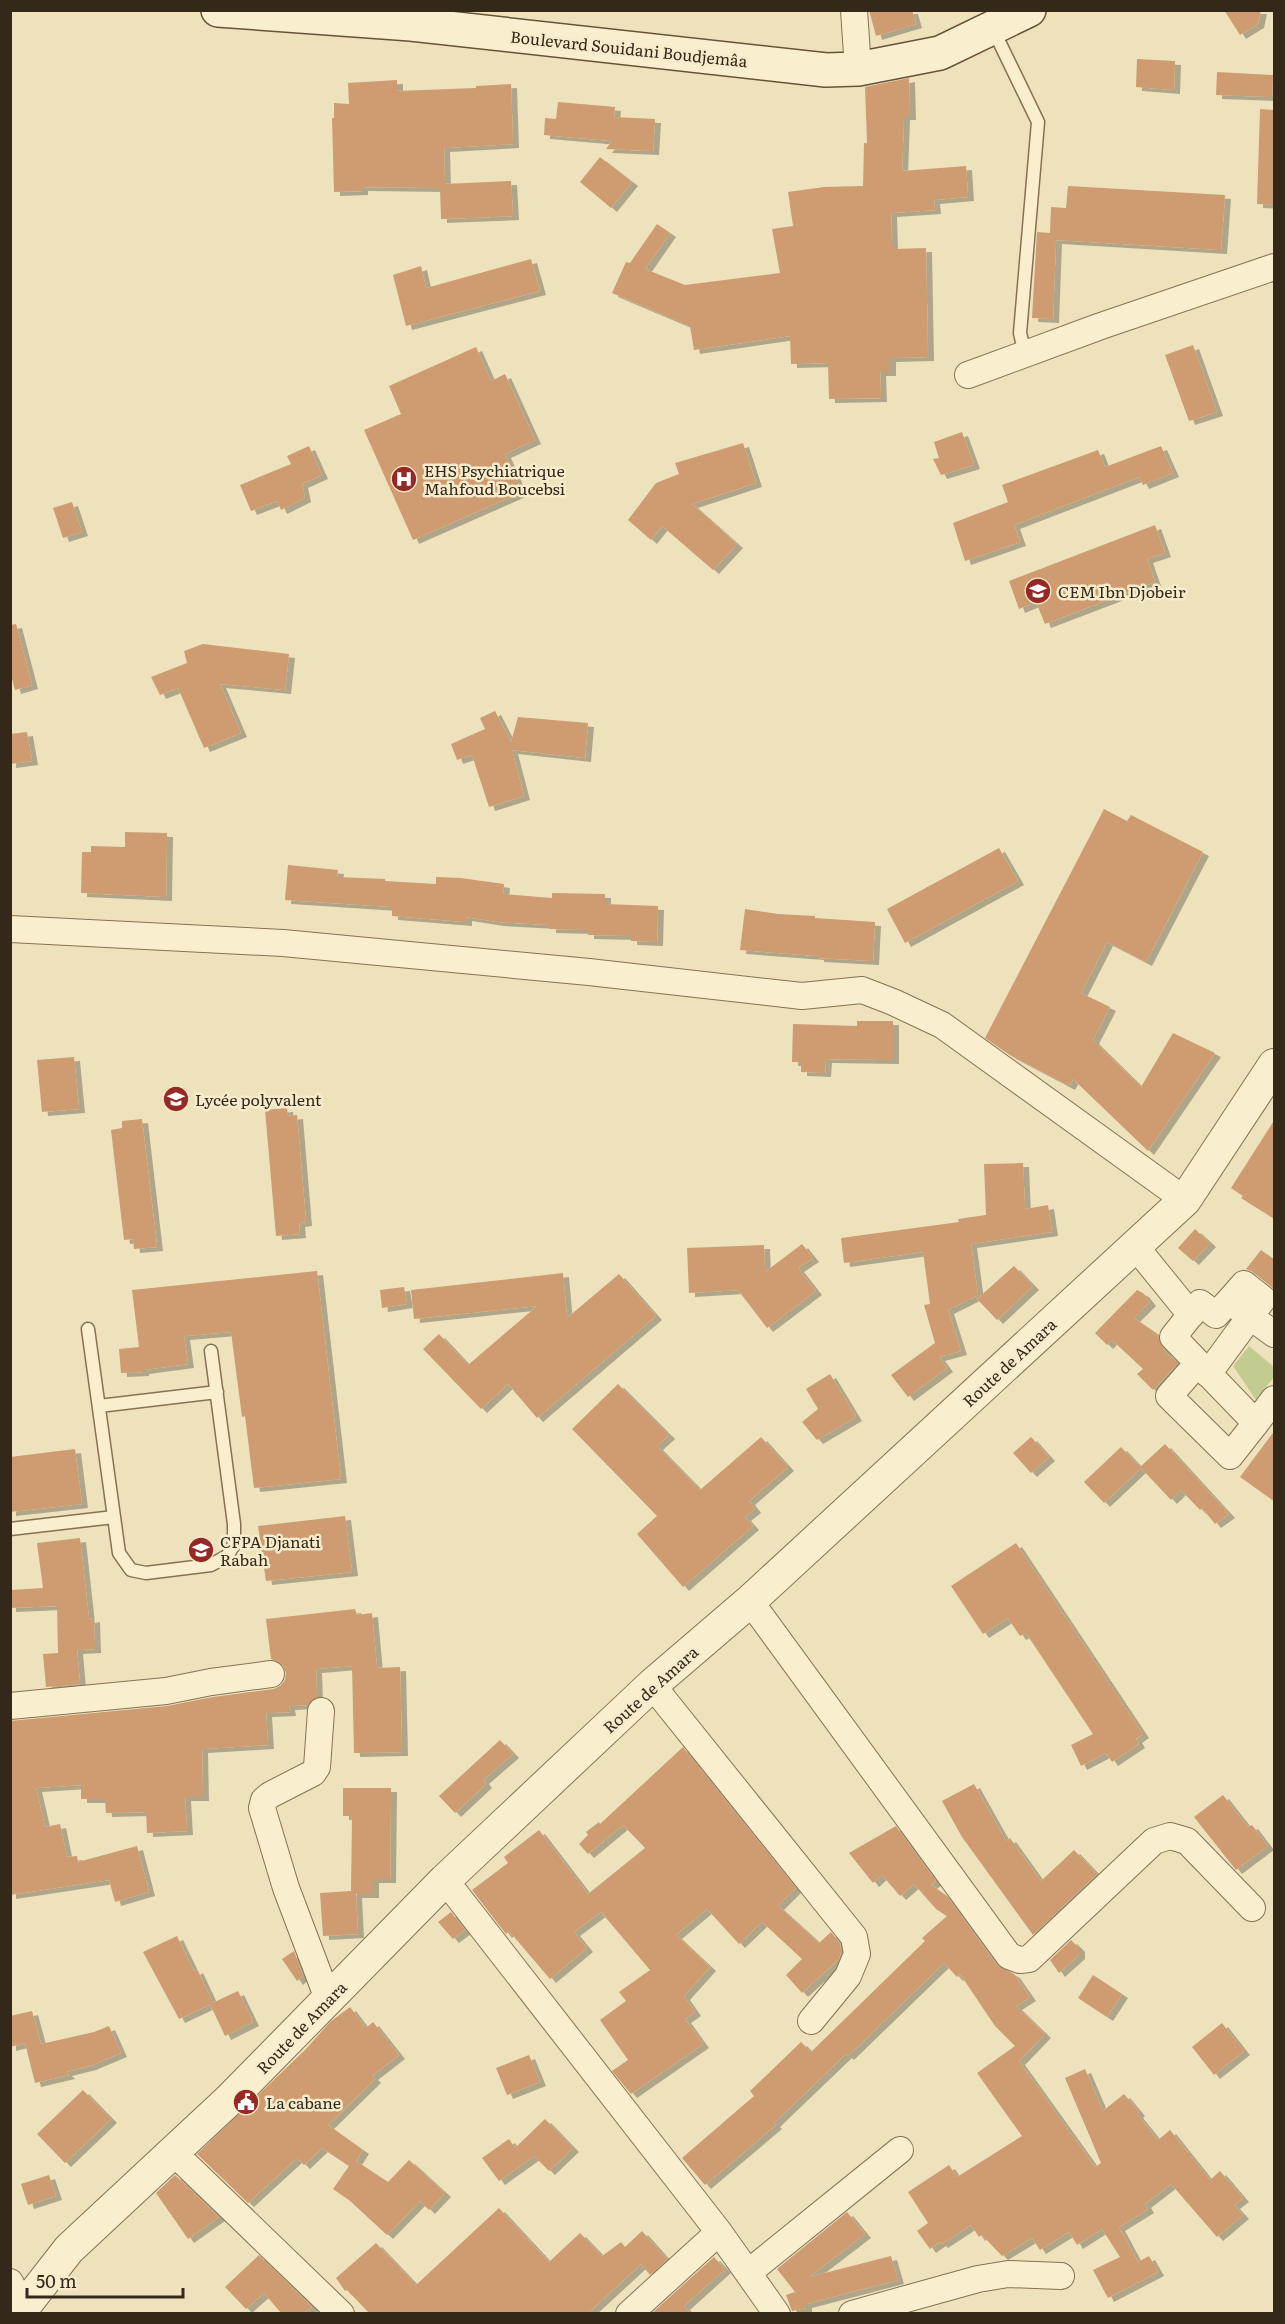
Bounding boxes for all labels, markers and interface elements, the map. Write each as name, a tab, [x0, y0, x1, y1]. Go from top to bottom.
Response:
street label: Boulevard Souidani Boudjemâa	[509, 24, 749, 72]
place label: EHS Psychiatrique Mahfoud Boucebsi	[424, 458, 565, 500]
hospital icon: EHS Psychiatrique Mahfoud Boucebsi	[389, 464, 419, 494]
school or university icon: CEM Ibn Djobeir	[1023, 576, 1053, 606]
place label: CEM Ibn Djobeir	[1058, 579, 1186, 603]
school or university icon: Lycée polyvalent	[161, 1084, 191, 1114]
place label: Lycée polyvalent	[195, 1087, 322, 1111]
street label: Route de Amara	[957, 1312, 1062, 1412]
place label: CFPA Djanati Rabah	[220, 1529, 321, 1571]
school or university icon: CFPA Djanati Rabah	[186, 1535, 216, 1565]
street label: Route de Amara	[597, 1639, 703, 1738]
street label: Route de Amara	[250, 1975, 352, 2079]
public building icon: La cabane	[231, 2087, 261, 2117]
place label: La cabane	[266, 2090, 341, 2114]
scale bar	[27, 2261, 183, 2299]
text: 50 m	[36, 2267, 77, 2294]

